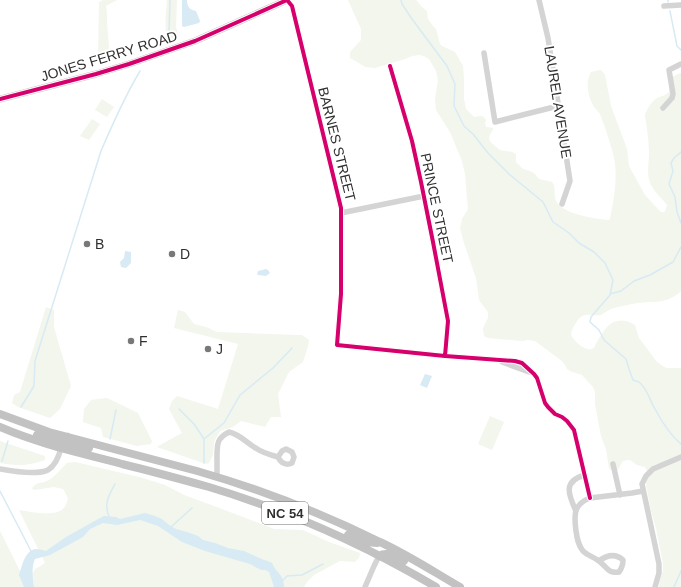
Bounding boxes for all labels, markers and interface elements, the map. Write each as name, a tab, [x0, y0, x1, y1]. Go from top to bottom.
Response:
street label: JONES FERRY ROAD	[39, 28, 179, 84]
street label: LAUREL AVENUE	[541, 45, 575, 159]
street label: BARNES STREET	[315, 85, 359, 203]
street label: PRINCE STREET	[418, 152, 457, 265]
place label: B	[95, 236, 104, 252]
marker: B	[82, 239, 92, 249]
place label: D	[180, 246, 190, 262]
marker: D	[167, 249, 177, 259]
place label: F	[139, 333, 148, 349]
marker: F	[126, 336, 136, 346]
place label: J	[216, 341, 223, 357]
marker: J	[203, 344, 213, 354]
road number: NC 54	[262, 502, 308, 524]

